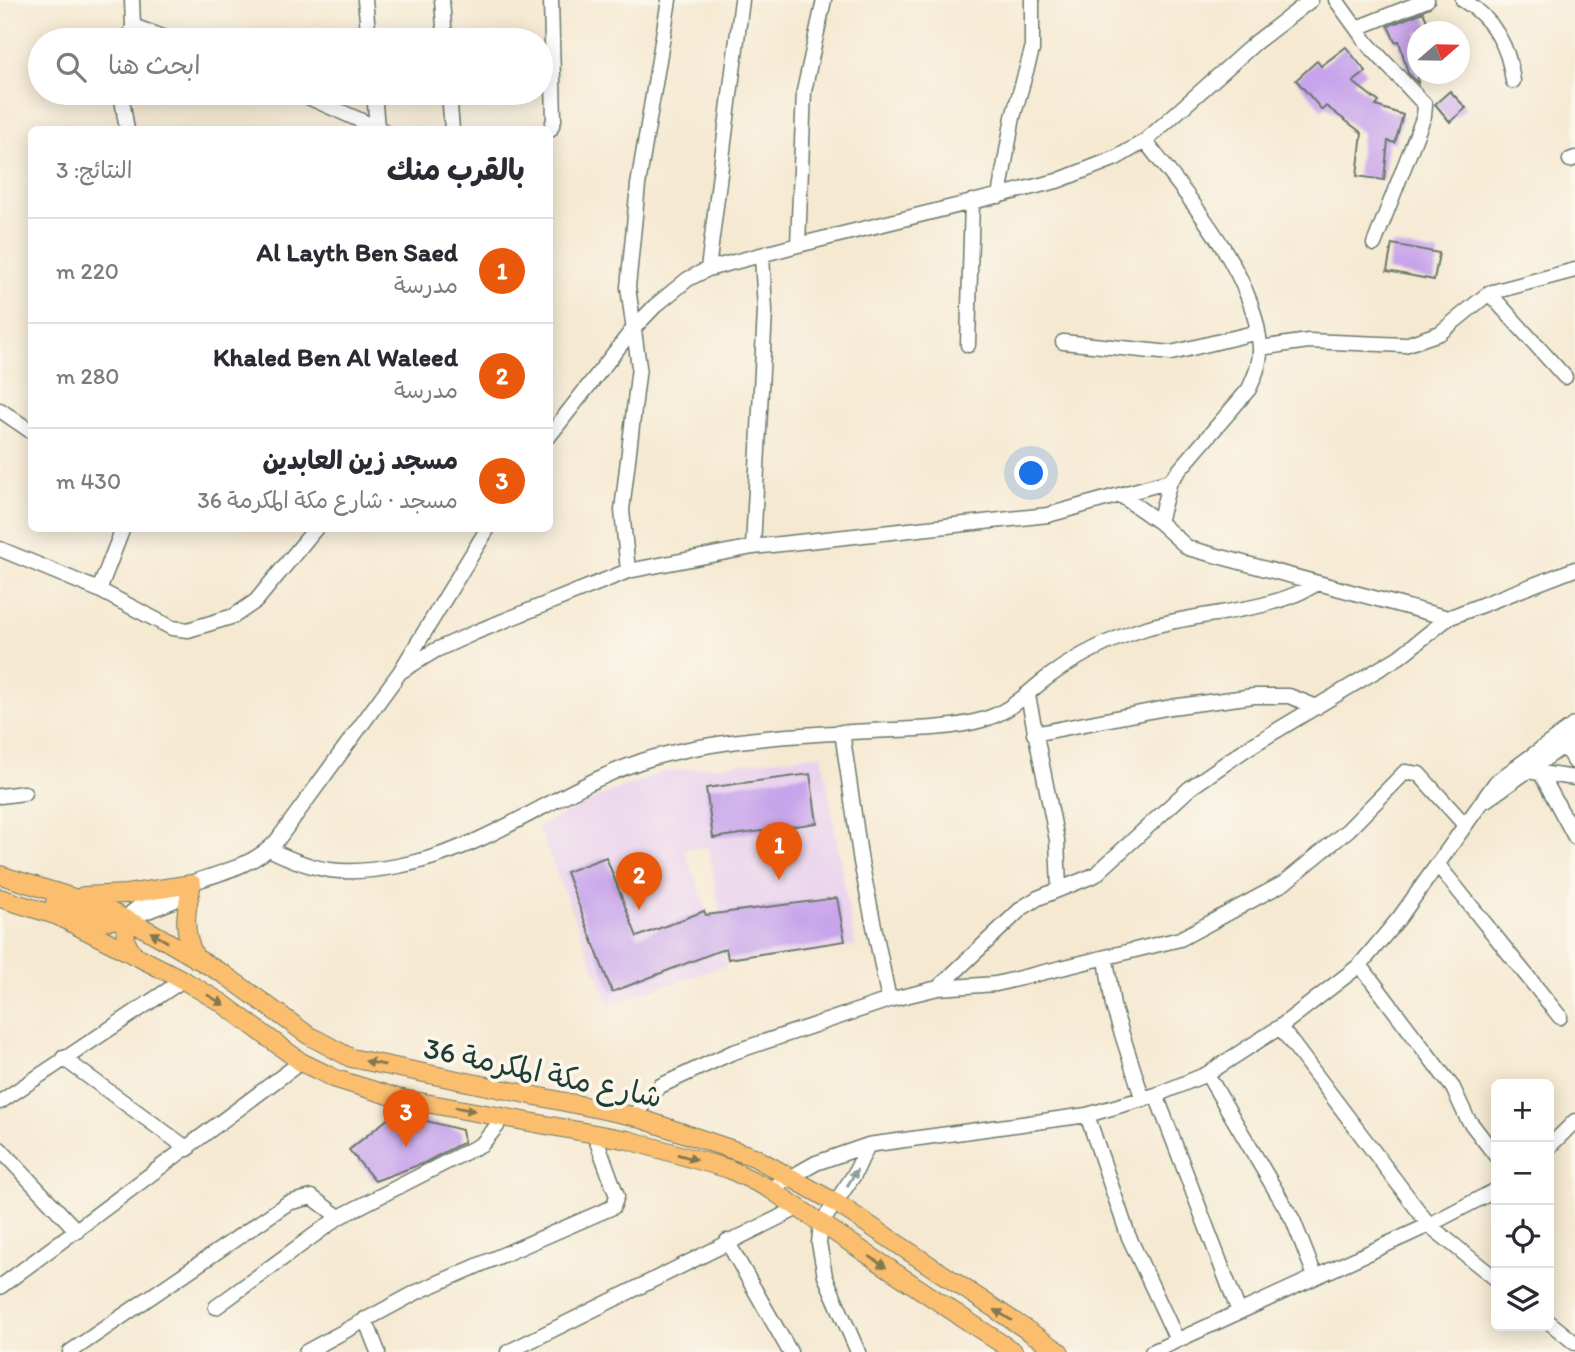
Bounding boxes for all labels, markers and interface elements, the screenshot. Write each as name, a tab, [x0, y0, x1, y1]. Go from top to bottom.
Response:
north arrow	[1407, 21, 1470, 84]
search box	[28, 28, 553, 105]
icon: search	[52, 48, 90, 86]
text: ابحث هنا	[108, 49, 201, 81]
text: بالقرب منك	[387, 151, 525, 188]
text: النتائج: 3	[56, 156, 132, 184]
text: Al Layth Ben Saed	[257, 236, 458, 268]
text: 220 m	[56, 257, 119, 285]
text: 1	[497, 257, 507, 285]
text: مدرسة	[394, 271, 458, 299]
text: Khaled Ben Al Waleed	[213, 341, 458, 373]
text: 280 m	[56, 362, 119, 390]
text: 2	[496, 362, 508, 390]
text: مدرسة	[394, 376, 458, 404]
text: مسجد زين العابدين	[263, 444, 458, 476]
your location	[1014, 456, 1048, 490]
text: 430 m	[56, 467, 121, 495]
text: 3	[496, 467, 508, 495]
text: مسجد · شارع مكة المكرمة 36	[197, 486, 458, 514]
pin: 1	[756, 822, 802, 880]
pin: 2	[616, 852, 662, 910]
one-way arrow	[149, 931, 169, 943]
one-way arrow	[207, 993, 226, 1006]
street label: شارع مكة المكرمة 36	[420, 1029, 665, 1118]
one-way arrow	[364, 1058, 386, 1069]
map controls	[1491, 1079, 1554, 1331]
button: +	[1491, 1079, 1554, 1142]
pin: 3	[383, 1089, 429, 1147]
one-way arrow	[454, 1104, 476, 1115]
button: −	[1491, 1142, 1554, 1205]
one-way arrow	[676, 1153, 697, 1163]
one-way arrow	[846, 1169, 858, 1188]
button: locate	[1491, 1205, 1554, 1268]
one-way arrow	[869, 1255, 887, 1269]
button: layers	[1491, 1268, 1554, 1331]
one-way arrow	[993, 1309, 1012, 1322]

